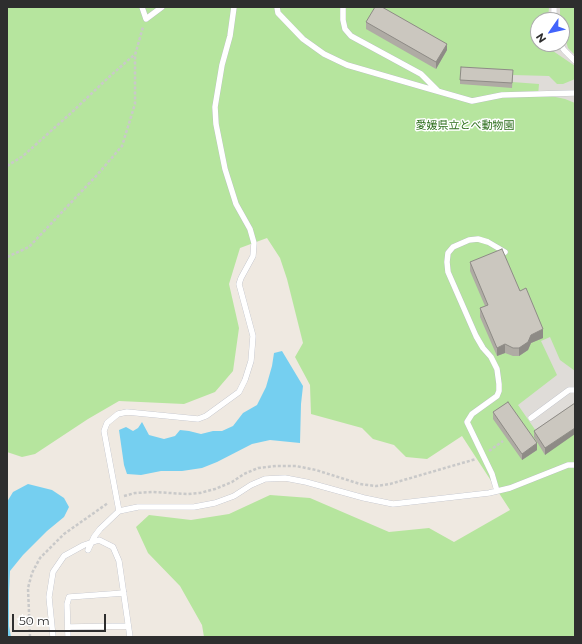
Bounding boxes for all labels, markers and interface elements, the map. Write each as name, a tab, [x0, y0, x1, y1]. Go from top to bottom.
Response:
north arrow	[530, 12, 570, 52]
text: N	[533, 31, 549, 46]
park label: 愛媛県立とべ動物園	[416, 119, 514, 133]
scale bar	[14, 606, 108, 632]
text: 50 m	[19, 613, 50, 628]

